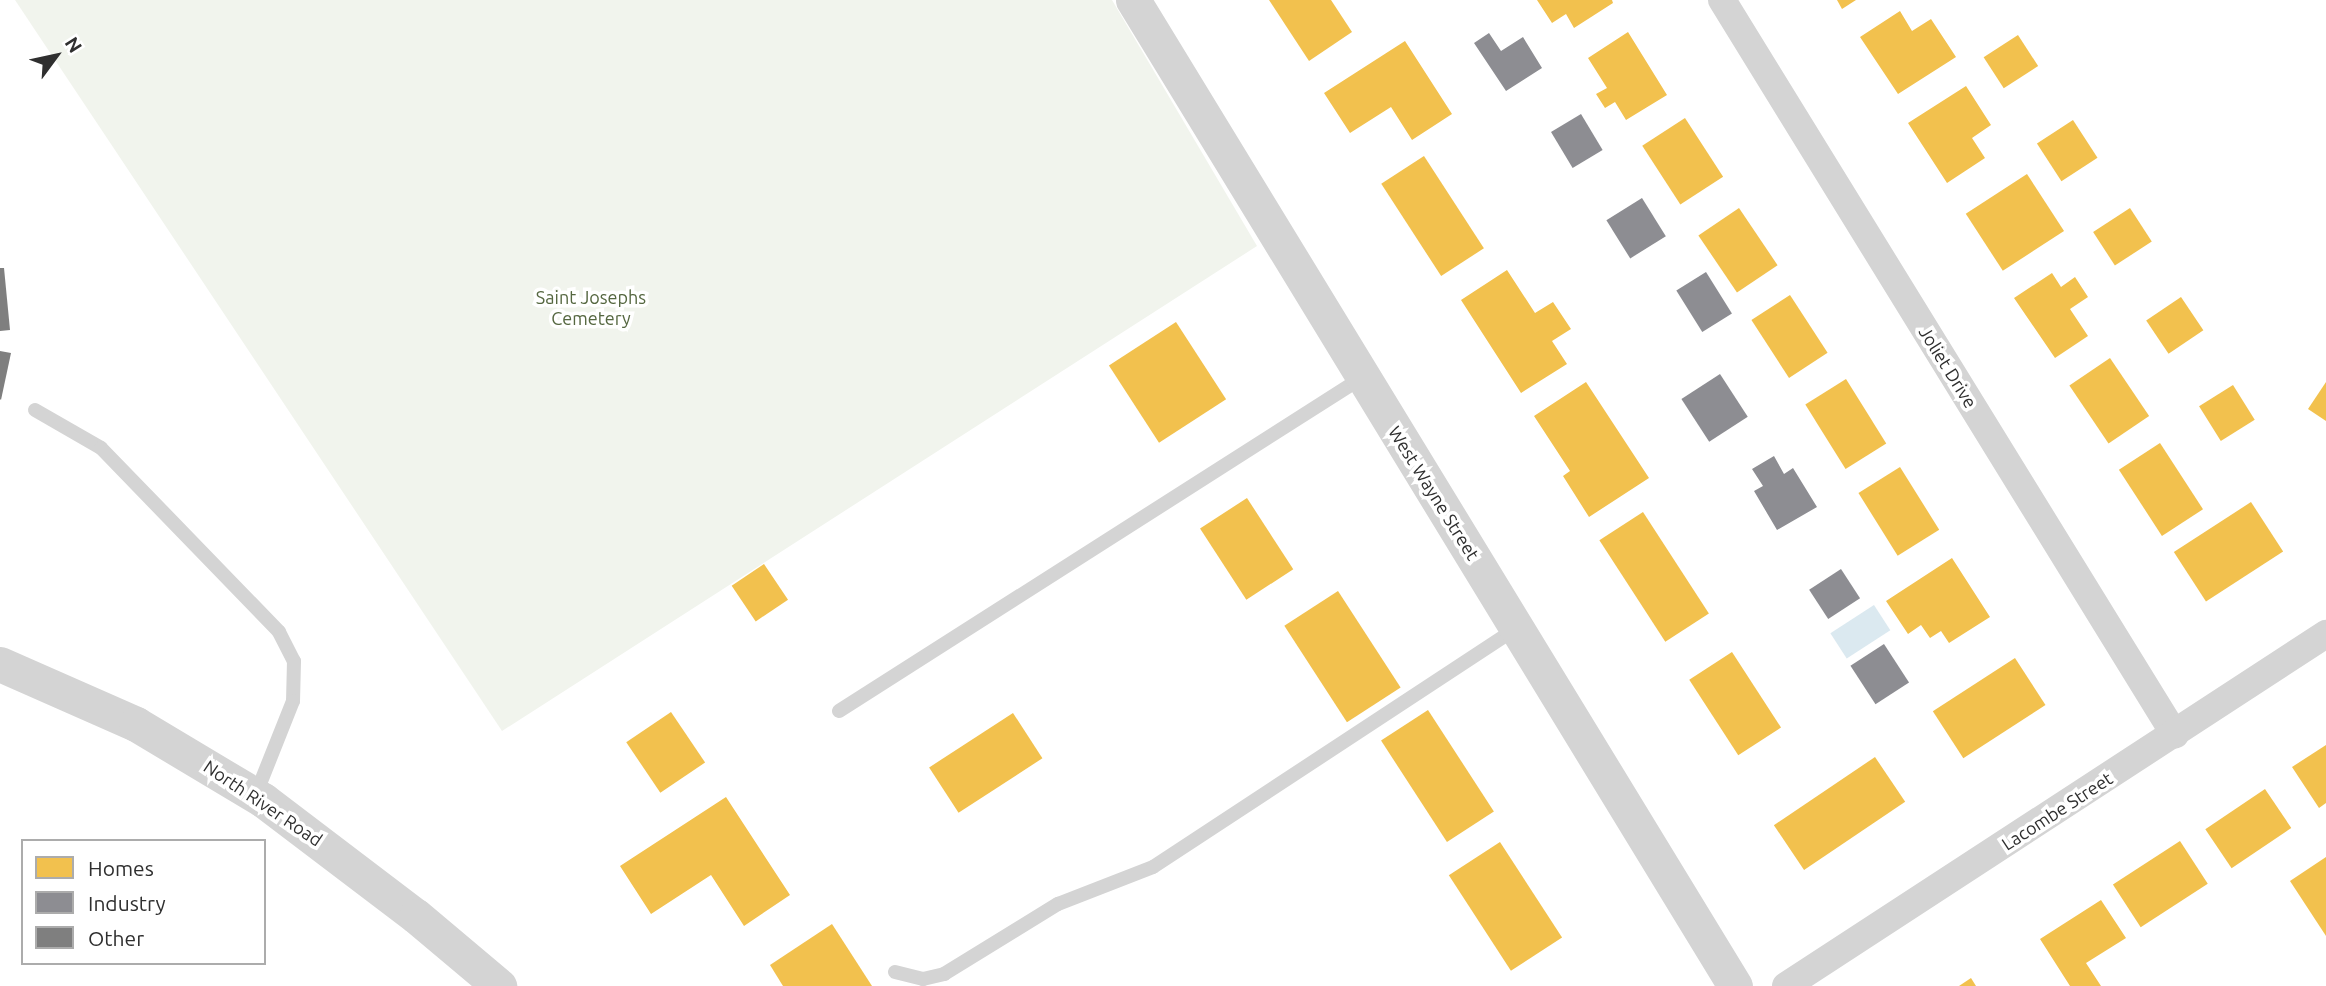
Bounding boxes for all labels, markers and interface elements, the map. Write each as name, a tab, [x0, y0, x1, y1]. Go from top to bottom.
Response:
north arrow	[21, 21, 91, 91]
text: N	[61, 33, 87, 57]
park label: Saint Josephs Cemetery	[536, 287, 646, 330]
street label: Joliet Drive	[1914, 322, 1982, 412]
street label: West Wayne Street	[1384, 422, 1484, 564]
street label: North River Road	[200, 755, 326, 851]
street label: Lacombe Street	[1998, 767, 2116, 855]
legend	[21, 839, 266, 965]
text: Homes	[88, 856, 154, 880]
text: Industry	[88, 891, 166, 915]
text: Other	[88, 926, 144, 950]

